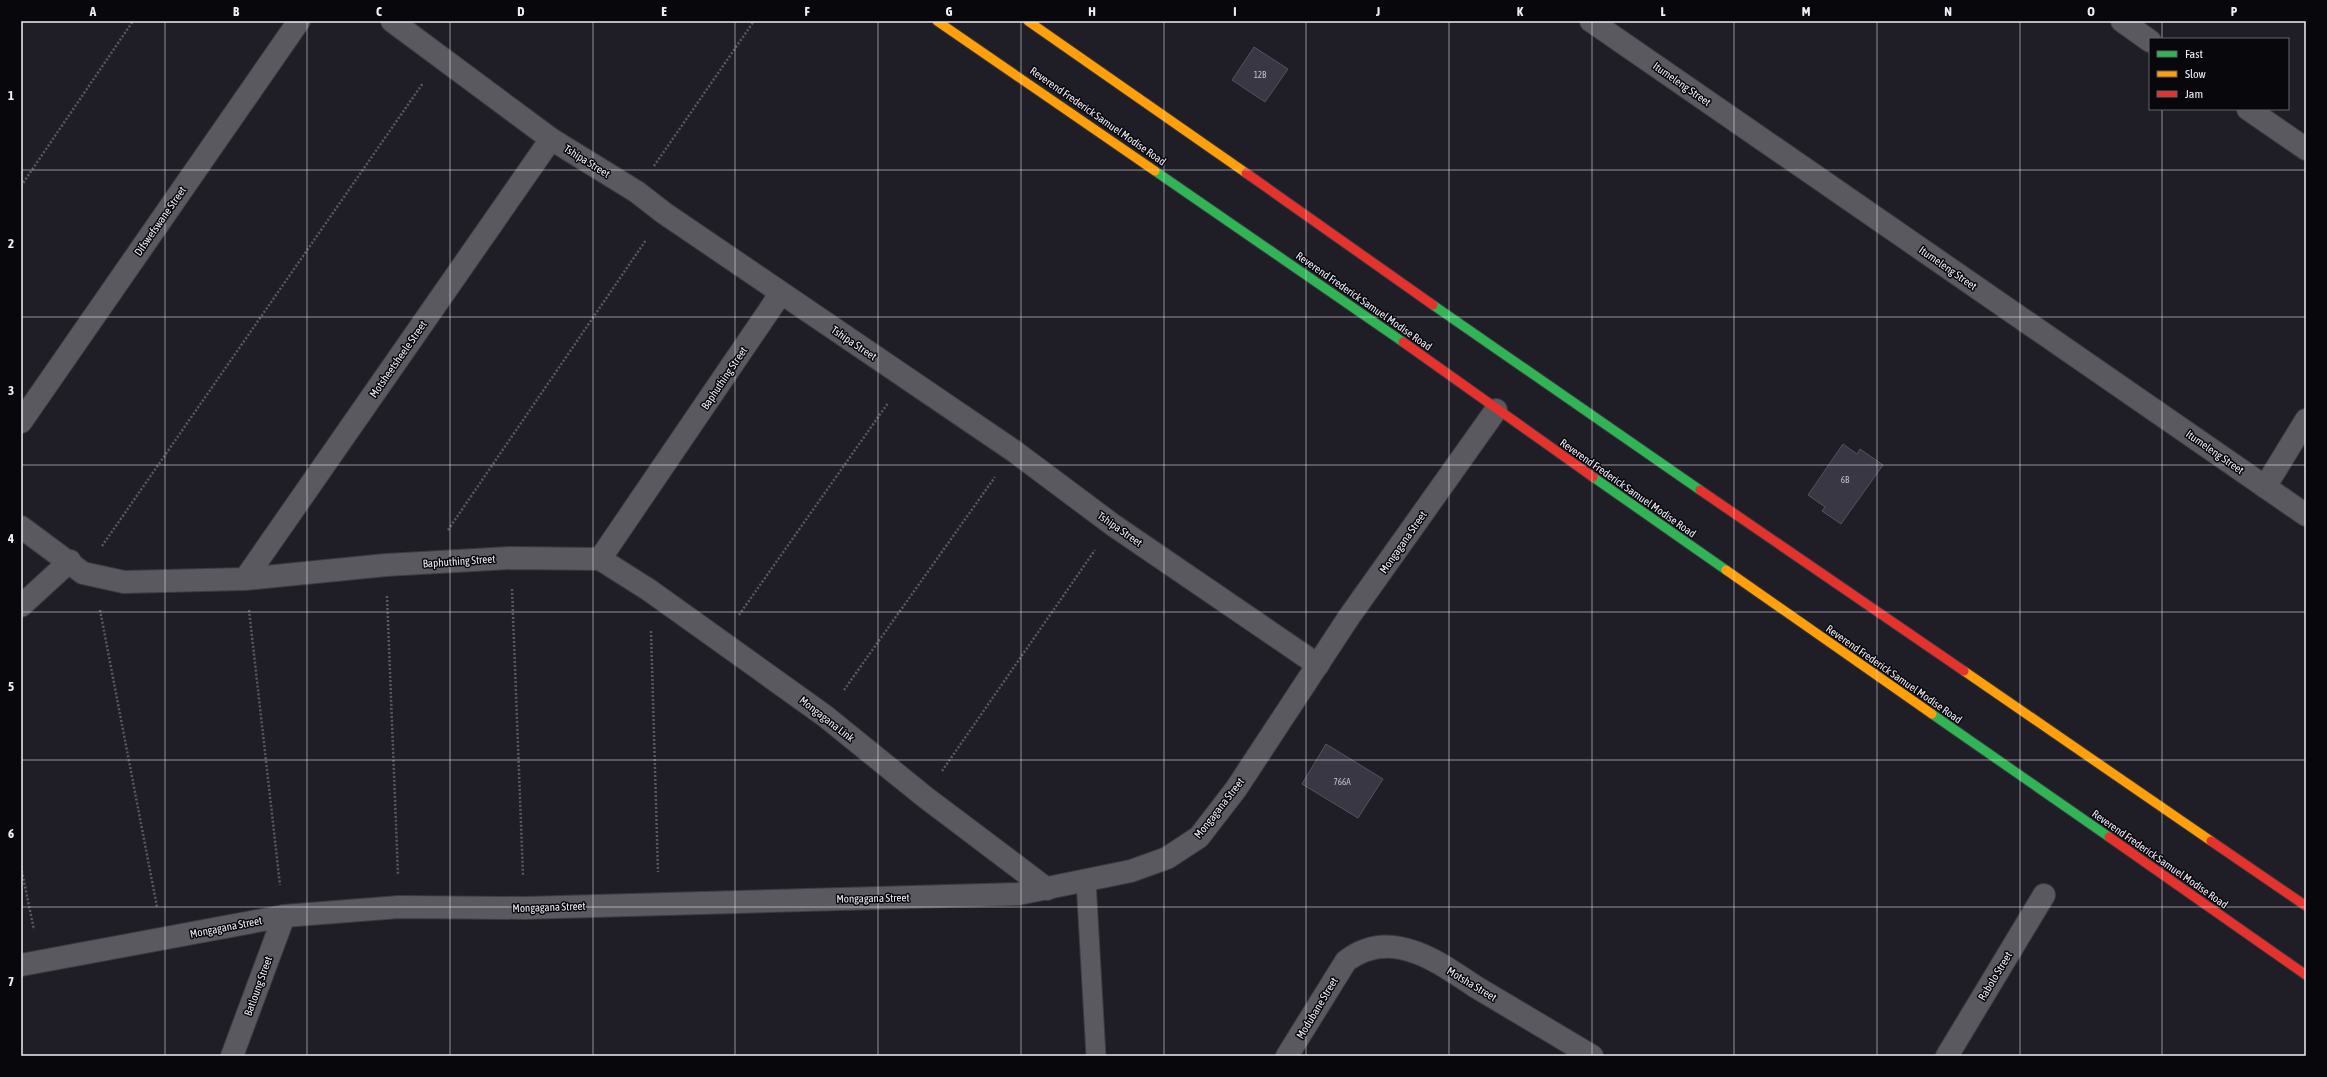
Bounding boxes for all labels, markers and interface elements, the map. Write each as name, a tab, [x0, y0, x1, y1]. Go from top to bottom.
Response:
text: A	[89, 4, 97, 19]
text: B	[233, 4, 240, 19]
text: C	[376, 4, 382, 19]
text: D	[517, 4, 525, 19]
text: E	[661, 4, 667, 19]
text: F	[804, 4, 810, 19]
text: G	[946, 4, 953, 19]
text: H	[1088, 4, 1096, 19]
text: I	[1233, 4, 1237, 19]
text: J	[1375, 4, 1380, 19]
text: K	[1517, 4, 1524, 19]
text: L	[1660, 4, 1666, 19]
text: M	[1802, 4, 1811, 19]
text: N	[1944, 4, 1952, 19]
text: O	[2087, 4, 2095, 19]
text: P	[2231, 4, 2238, 19]
legend	[2149, 38, 2289, 110]
text: Fast	[2185, 47, 2203, 61]
street label: Itumeleng Street	[1651, 60, 1713, 108]
street label: Reverend Frederick Samuel Modise Road	[1028, 64, 1168, 168]
text: Slow	[2185, 67, 2206, 81]
house number: 12B	[1254, 70, 1267, 80]
text: Jam	[2185, 87, 2203, 101]
text: 1	[8, 88, 14, 103]
street label: Tshipa Street	[562, 142, 612, 180]
street label: Difswefswane Street	[132, 184, 188, 258]
text: 2	[8, 236, 14, 251]
street label: Itumeleng Street	[1917, 244, 1979, 292]
street label: Reverend Frederick Samuel Modise Road	[1294, 249, 1434, 353]
street label: Motsheetsheele Street	[367, 318, 429, 400]
street label: Tshipa Street	[829, 324, 879, 362]
street label: Baphuthing Street	[699, 344, 749, 412]
text: 3	[8, 383, 14, 398]
street label: Itumeleng Street	[2184, 428, 2246, 476]
street label: Reverend Frederick Samuel Modise Road	[1558, 436, 1698, 540]
house number: 6B	[1841, 475, 1850, 485]
street label: Tshipa Street	[1095, 509, 1145, 549]
street label: Mongagana Street	[1377, 509, 1429, 575]
text: 4	[7, 531, 14, 546]
street label: Baphuthing Street	[422, 552, 496, 570]
street label: Reverend Frederick Samuel Modise Road	[1824, 622, 1964, 726]
text: 5	[8, 679, 14, 694]
street label: Mongagana Link	[797, 694, 857, 744]
street label: Mongagana Street	[1192, 775, 1246, 841]
house number: 766A	[1333, 777, 1351, 787]
street label: Reverend Frederick Samuel Modise Road	[2090, 807, 2230, 911]
text: 6	[8, 826, 14, 841]
street label: Mongagana Street	[836, 891, 910, 905]
street label: Mongagana Street	[512, 900, 586, 914]
street label: Mongagana Street	[189, 914, 263, 940]
street label: Rabolo Street	[1976, 949, 2014, 1003]
street label: Batloung Street	[242, 955, 274, 1017]
street label: Motsha Street	[1445, 965, 1499, 1003]
text: 7	[8, 974, 14, 989]
street label: Modubane Street	[1294, 975, 1340, 1041]

